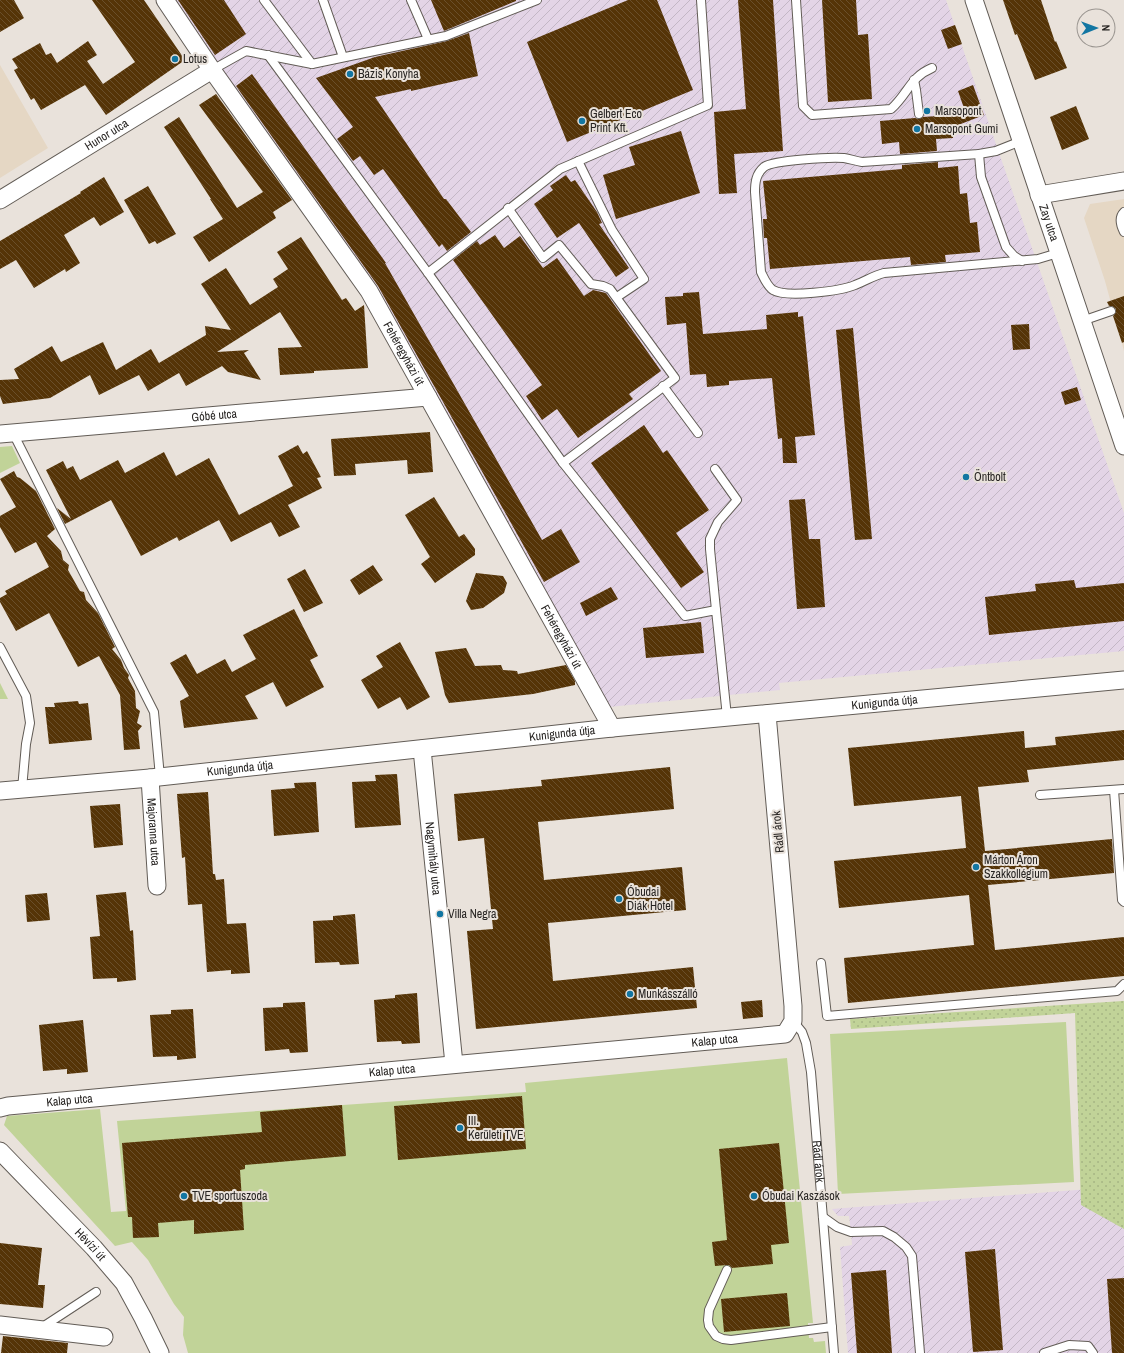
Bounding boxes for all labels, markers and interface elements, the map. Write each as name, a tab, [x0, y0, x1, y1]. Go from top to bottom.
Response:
north arrow	[1076, 8, 1116, 48]
text: N	[1099, 24, 1113, 31]
place label: Lotus	[183, 51, 207, 67]
marker: Lotus	[170, 54, 180, 64]
place label: Bázis Konyha	[358, 66, 419, 82]
marker: Bázis Konyha	[345, 69, 355, 79]
place label: Marsopont	[935, 103, 982, 119]
place label: Gelbert Eco Print Kft.	[590, 106, 642, 136]
marker: Marsopont	[922, 106, 932, 116]
street label: Hunor utca	[82, 115, 132, 154]
marker: Gelbert Eco Print Kft.	[577, 116, 587, 126]
place label: Marsopont Gumi	[925, 121, 998, 137]
marker: Marsopont Gumi	[912, 124, 922, 134]
street label: Zay utca	[1035, 202, 1063, 244]
street label: Fehéregyházi út	[380, 319, 428, 389]
street label: Góbé utca	[191, 406, 238, 425]
place label: Öntbolt	[974, 468, 1006, 485]
marker: Öntbolt	[961, 472, 971, 482]
street label: Fehéregyházi út	[537, 602, 586, 672]
street label: Kunigunda útja	[851, 691, 919, 714]
street label: Kunigunda útja	[528, 722, 596, 745]
street label: Kunigunda útja	[206, 757, 274, 780]
street label: Majoranna utca	[143, 797, 164, 867]
street label: Rádl árok	[768, 810, 788, 854]
street label: Nagymihály utca	[421, 821, 445, 896]
place label: Márton Áron Szakkollégium	[984, 852, 1048, 882]
marker: Márton Áron Szakkollégium	[971, 862, 981, 872]
place label: Óbudai Diák Hotel	[627, 884, 673, 914]
marker: Óbudai Diák Hotel	[614, 894, 624, 904]
place label: Villa Negra	[448, 906, 497, 922]
marker: Villa Negra	[435, 909, 445, 919]
place label: Munkásszálló	[638, 986, 698, 1002]
marker: Munkásszálló	[625, 989, 635, 999]
street label: Kalap utca	[691, 1030, 739, 1051]
street label: Kalap utca	[368, 1060, 417, 1081]
street label: Kalap utca	[46, 1090, 94, 1110]
place label: III. Kerületi TVE	[468, 1113, 524, 1143]
marker: III. Kerületi TVE	[455, 1123, 465, 1133]
street label: Rádl árok	[809, 1140, 828, 1183]
place label: TVE sportuszoda	[192, 1188, 268, 1204]
place label: Óbudai Kaszások	[762, 1188, 840, 1204]
marker: TVE sportuszoda	[179, 1191, 189, 1201]
marker: Óbudai Kaszások	[749, 1191, 759, 1201]
street label: Hévízi út	[71, 1225, 110, 1264]

